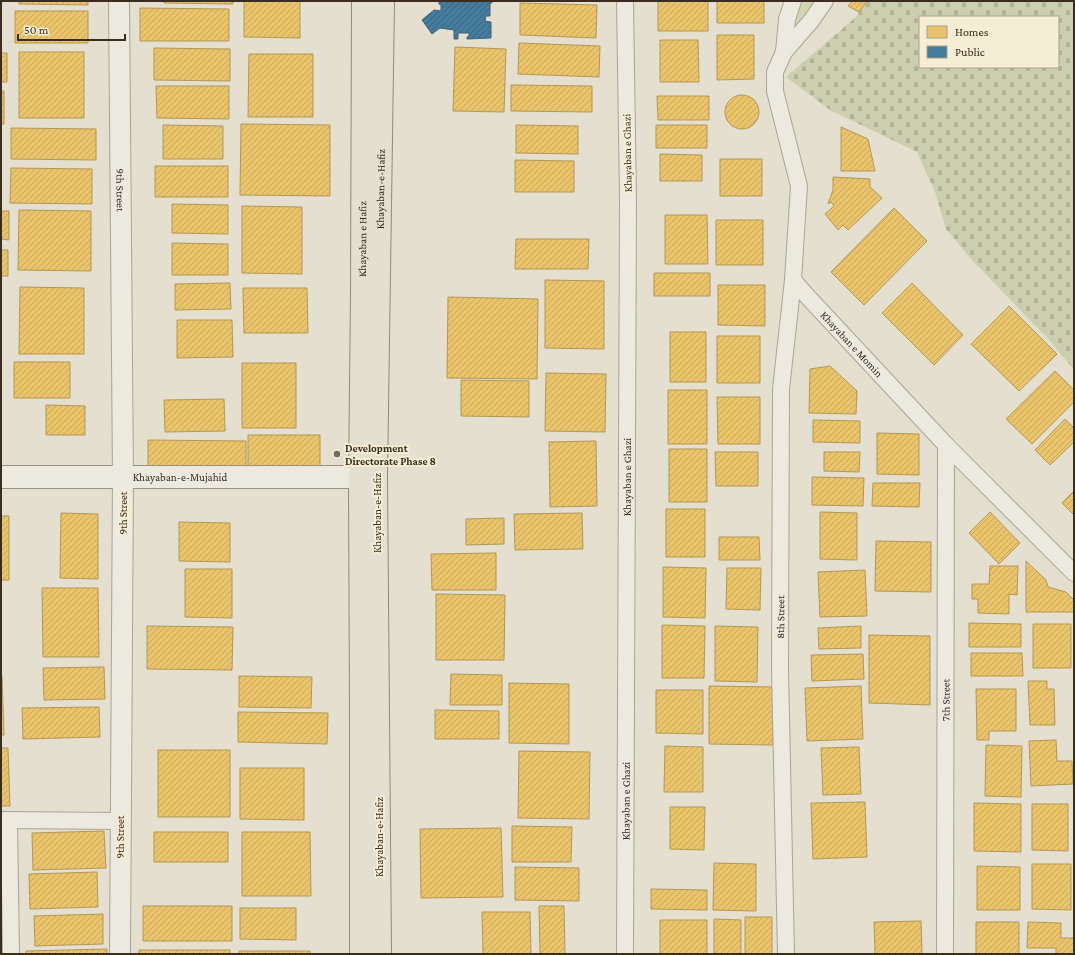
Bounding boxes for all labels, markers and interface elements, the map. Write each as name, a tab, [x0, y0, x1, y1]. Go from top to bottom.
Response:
scale bar	[18, 16, 125, 42]
legend	[919, 16, 1059, 68]
text: 50 m	[24, 23, 49, 37]
text: Homes	[955, 25, 989, 39]
text: Public	[955, 45, 985, 59]
street label: Khayaban e Ghazi	[620, 114, 635, 192]
street label: Khayaban-e-Hafiz	[374, 149, 387, 229]
street label: 9th Street	[114, 168, 127, 212]
street label: Khayaban e Hafiz	[356, 201, 369, 277]
street label: Khayaban e Momin	[818, 309, 885, 379]
street label: Khayaban e Ghazi	[621, 438, 634, 516]
place label: Development Directorate Phase 8	[345, 442, 436, 467]
marker: Development Directorate Phase 8	[332, 449, 342, 459]
street label: Khayaban-e-Mujahid	[133, 471, 228, 484]
street label: Khayaban-e-Hafiz	[371, 473, 384, 553]
street label: 9th Street	[117, 491, 129, 534]
street label: 8th Street	[774, 595, 786, 639]
street label: 7th Street	[939, 678, 952, 721]
street label: Khayaban e Ghazi	[619, 762, 633, 840]
street label: Khayaban-e-Hafiz	[373, 797, 386, 877]
street label: 9th Street	[114, 815, 126, 858]

